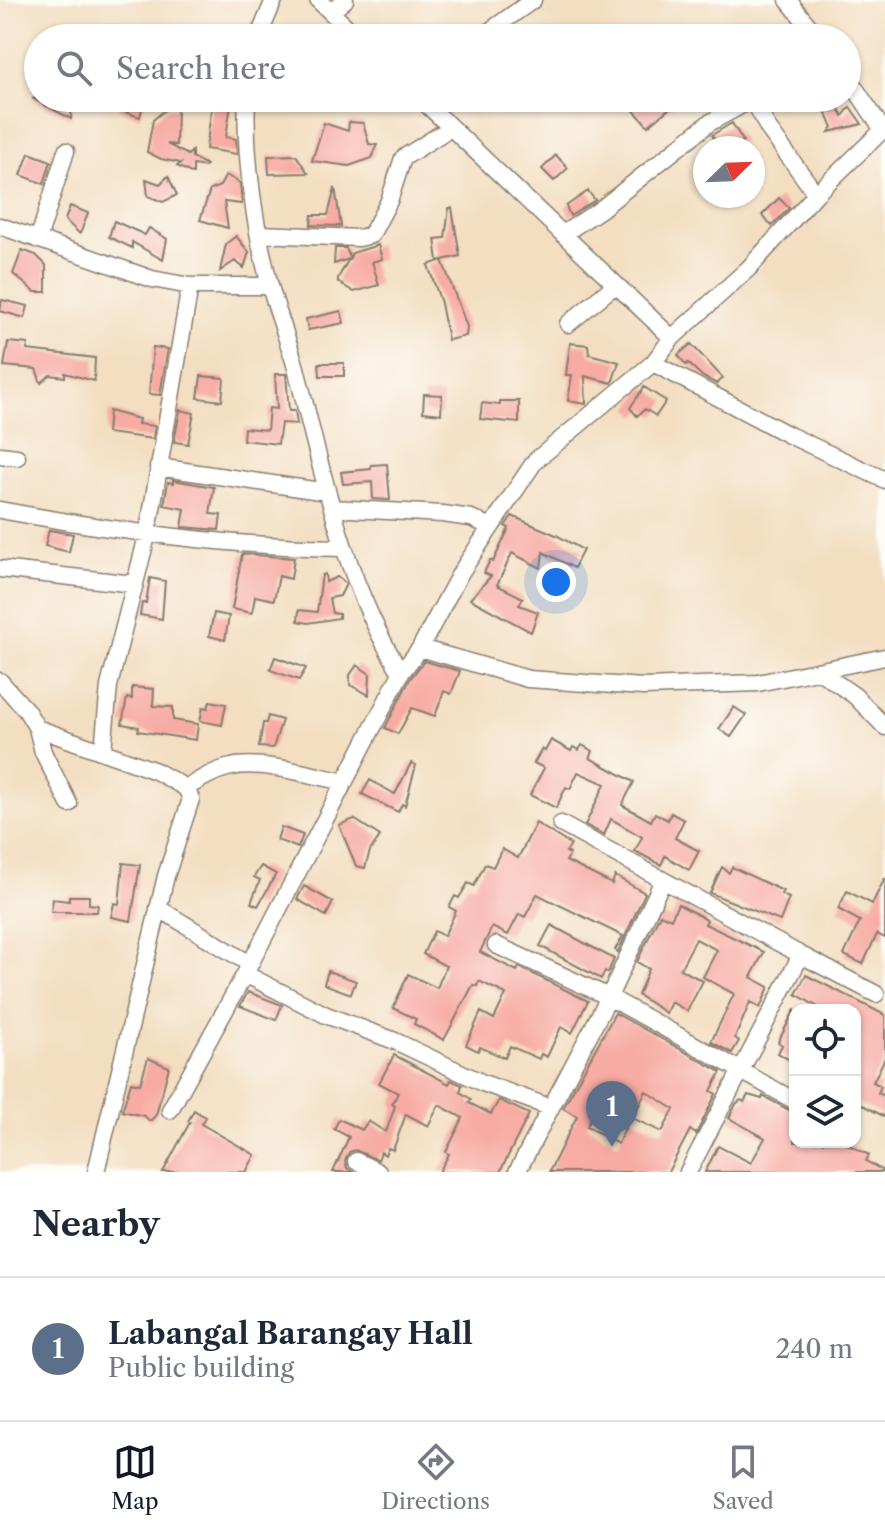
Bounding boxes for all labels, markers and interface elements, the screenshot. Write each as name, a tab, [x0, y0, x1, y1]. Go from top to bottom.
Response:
search box	[24, 24, 861, 112]
icon: search	[52, 46, 96, 90]
text: Search here	[116, 50, 286, 87]
north arrow	[693, 136, 765, 208]
your location	[536, 562, 576, 602]
map controls	[789, 1004, 861, 1148]
button: locate	[789, 1004, 861, 1076]
button: layers	[789, 1076, 861, 1148]
pin: 1	[586, 1081, 638, 1147]
text: Nearby	[32, 1203, 160, 1245]
text: Labangal Barangay Hall	[108, 1315, 473, 1352]
text: 1	[52, 1333, 64, 1365]
text: 240 m	[775, 1333, 853, 1365]
text: Public building	[108, 1352, 294, 1384]
tab: Map	[111, 1440, 159, 1515]
tab: Directions	[381, 1440, 490, 1515]
tab: Saved	[713, 1440, 774, 1515]

